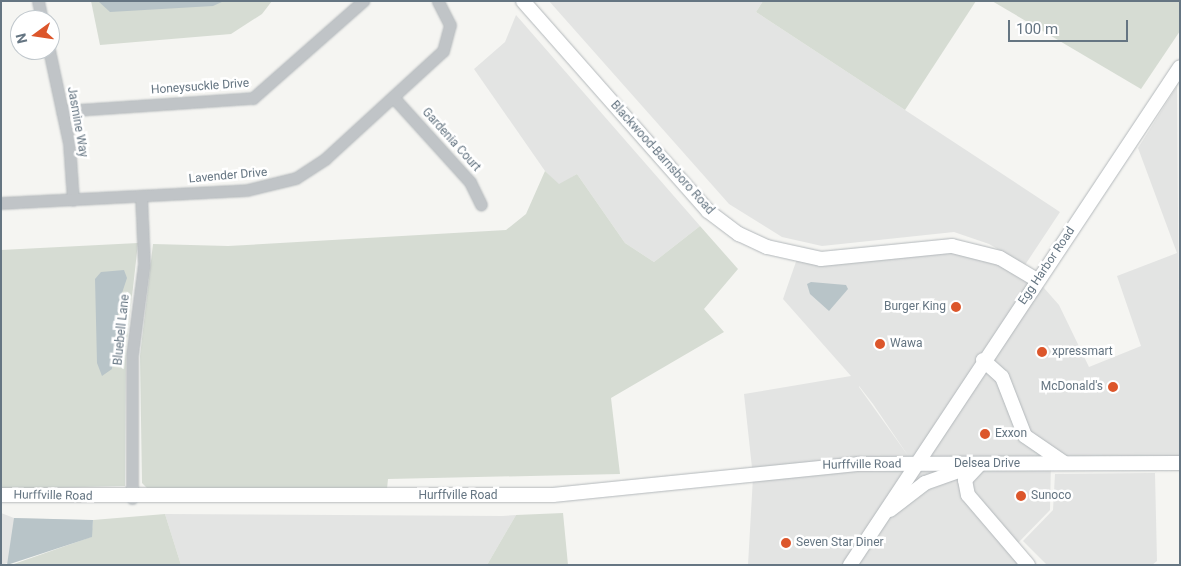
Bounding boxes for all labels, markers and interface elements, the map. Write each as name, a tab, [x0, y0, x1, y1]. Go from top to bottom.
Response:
north arrow	[10, 10, 60, 60]
scale bar	[1011, 10, 1131, 42]
text: 100 m	[1016, 20, 1058, 38]
text: N	[12, 32, 30, 45]
street label: Honeysuckle Drive	[150, 76, 250, 98]
street label: Jasmine Way	[64, 86, 90, 158]
street label: Blackwood-Barnsboro Road	[607, 98, 717, 218]
street label: Gardenia Court	[419, 105, 483, 175]
street label: Lavender Drive	[188, 165, 268, 187]
street label: Egg Harbor Road	[1016, 224, 1078, 308]
street label: Bluebell Lane	[111, 294, 133, 366]
place label: Burger King	[884, 300, 946, 314]
marker: Burger King	[950, 301, 962, 313]
place label: Wawa	[890, 337, 923, 351]
marker: Wawa	[874, 338, 886, 350]
place label: xpressmart	[1052, 345, 1113, 359]
marker: xpressmart	[1036, 346, 1048, 358]
place label: McDonald's	[1041, 380, 1103, 394]
marker: McDonald's	[1107, 381, 1119, 393]
place label: Exxon	[995, 427, 1027, 441]
marker: Exxon	[979, 428, 991, 440]
street label: Hurffville Road	[822, 457, 902, 473]
street label: Delsea Drive	[954, 457, 1020, 471]
street label: Hurffville Road	[13, 488, 93, 504]
street label: Hurffville Road	[418, 489, 498, 503]
place label: Sunoco	[1031, 489, 1071, 503]
marker: Sunoco	[1015, 490, 1027, 502]
place label: Seven Star Diner	[796, 536, 884, 550]
marker: Seven Star Diner	[780, 537, 792, 549]

